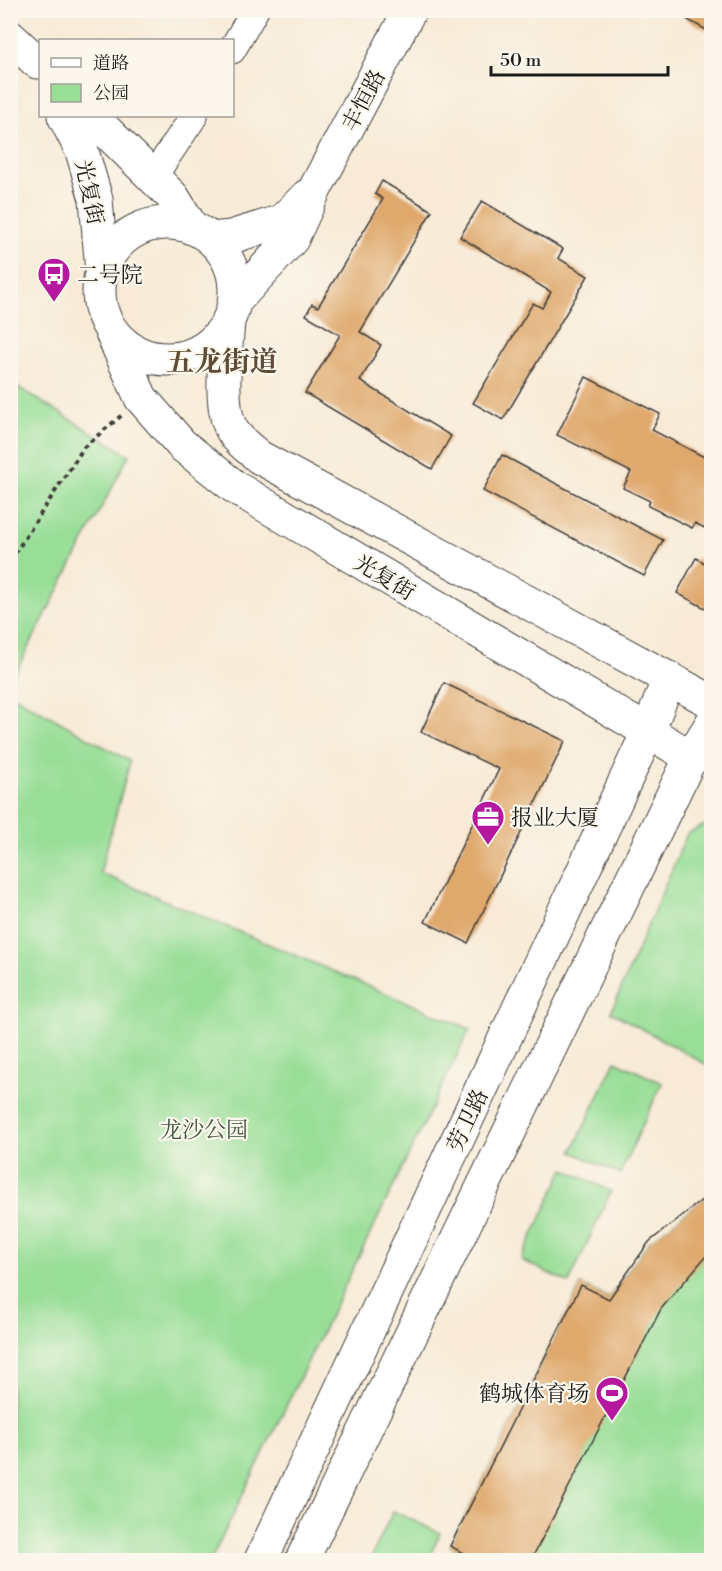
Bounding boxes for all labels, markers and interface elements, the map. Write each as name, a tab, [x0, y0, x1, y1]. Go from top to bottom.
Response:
legend	[39, 39, 234, 117]
scale bar	[491, 39, 668, 77]
text: 50 m	[500, 49, 542, 72]
text: 道路	[93, 52, 129, 75]
street label: 丰恒路	[337, 65, 392, 136]
text: 公园	[93, 82, 129, 105]
street label: 光复街	[68, 157, 109, 227]
bus stop icon: 二号院	[36, 256, 72, 303]
place label: 二号院	[77, 262, 143, 289]
district label: 五龙街道	[166, 345, 278, 380]
street label: 光复街	[349, 550, 419, 607]
office icon: 报业大厦	[470, 799, 506, 846]
place label: 报业大厦	[511, 805, 599, 832]
street label: 劳卫路	[442, 1085, 495, 1156]
park label: 龙沙公园	[160, 1117, 248, 1144]
sports icon: 鹤城体育场	[594, 1375, 630, 1422]
place label: 鹤城体育场	[479, 1381, 589, 1408]

